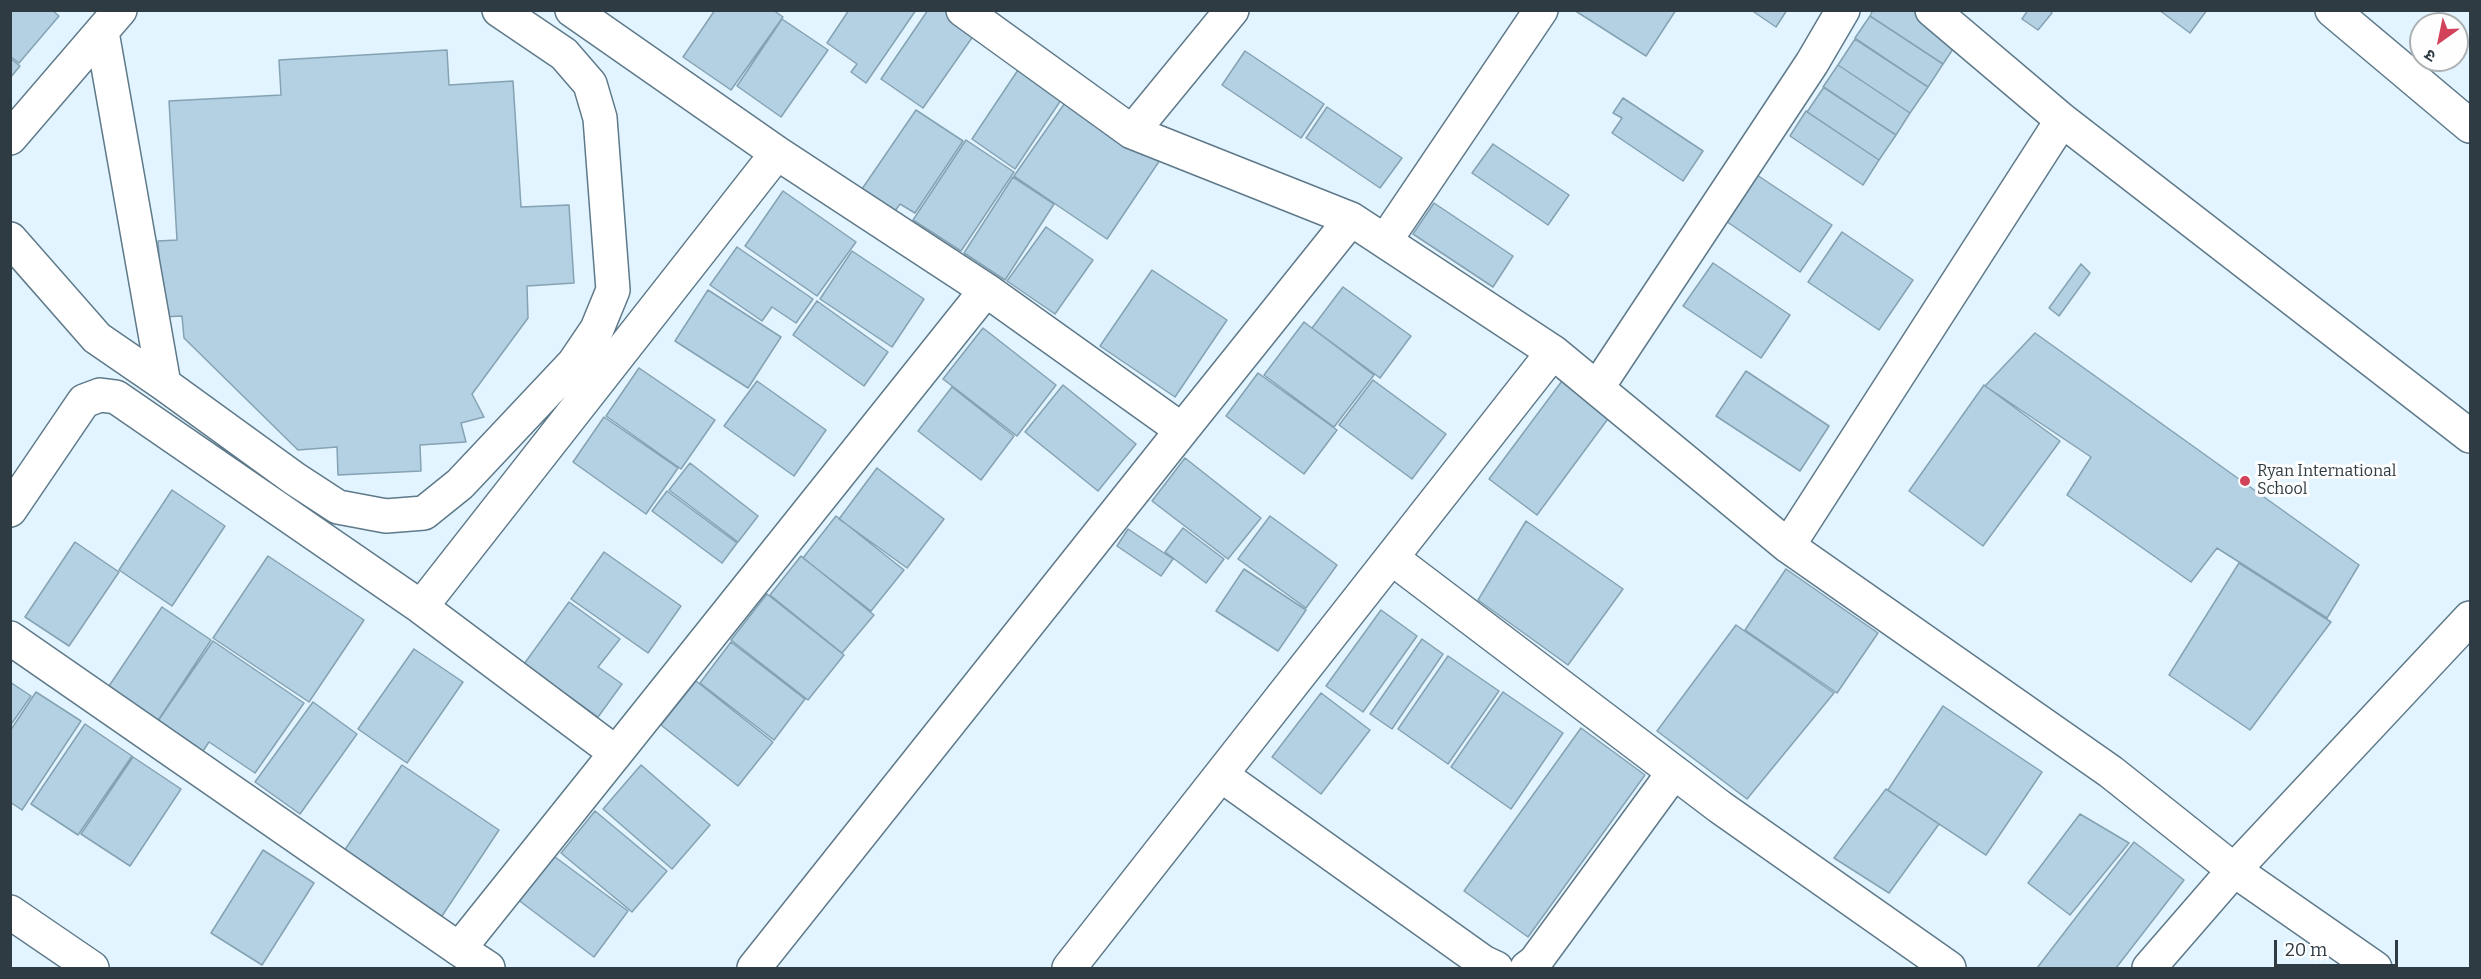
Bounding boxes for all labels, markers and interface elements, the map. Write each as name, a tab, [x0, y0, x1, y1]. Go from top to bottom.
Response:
north arrow	[2409, 12, 2469, 72]
text: उ	[2421, 45, 2439, 66]
place label: Ryan International School	[2257, 462, 2396, 500]
marker: Ryan International School	[2238, 474, 2252, 488]
scale bar	[2277, 928, 2402, 966]
text: 20 m	[2285, 939, 2327, 961]

